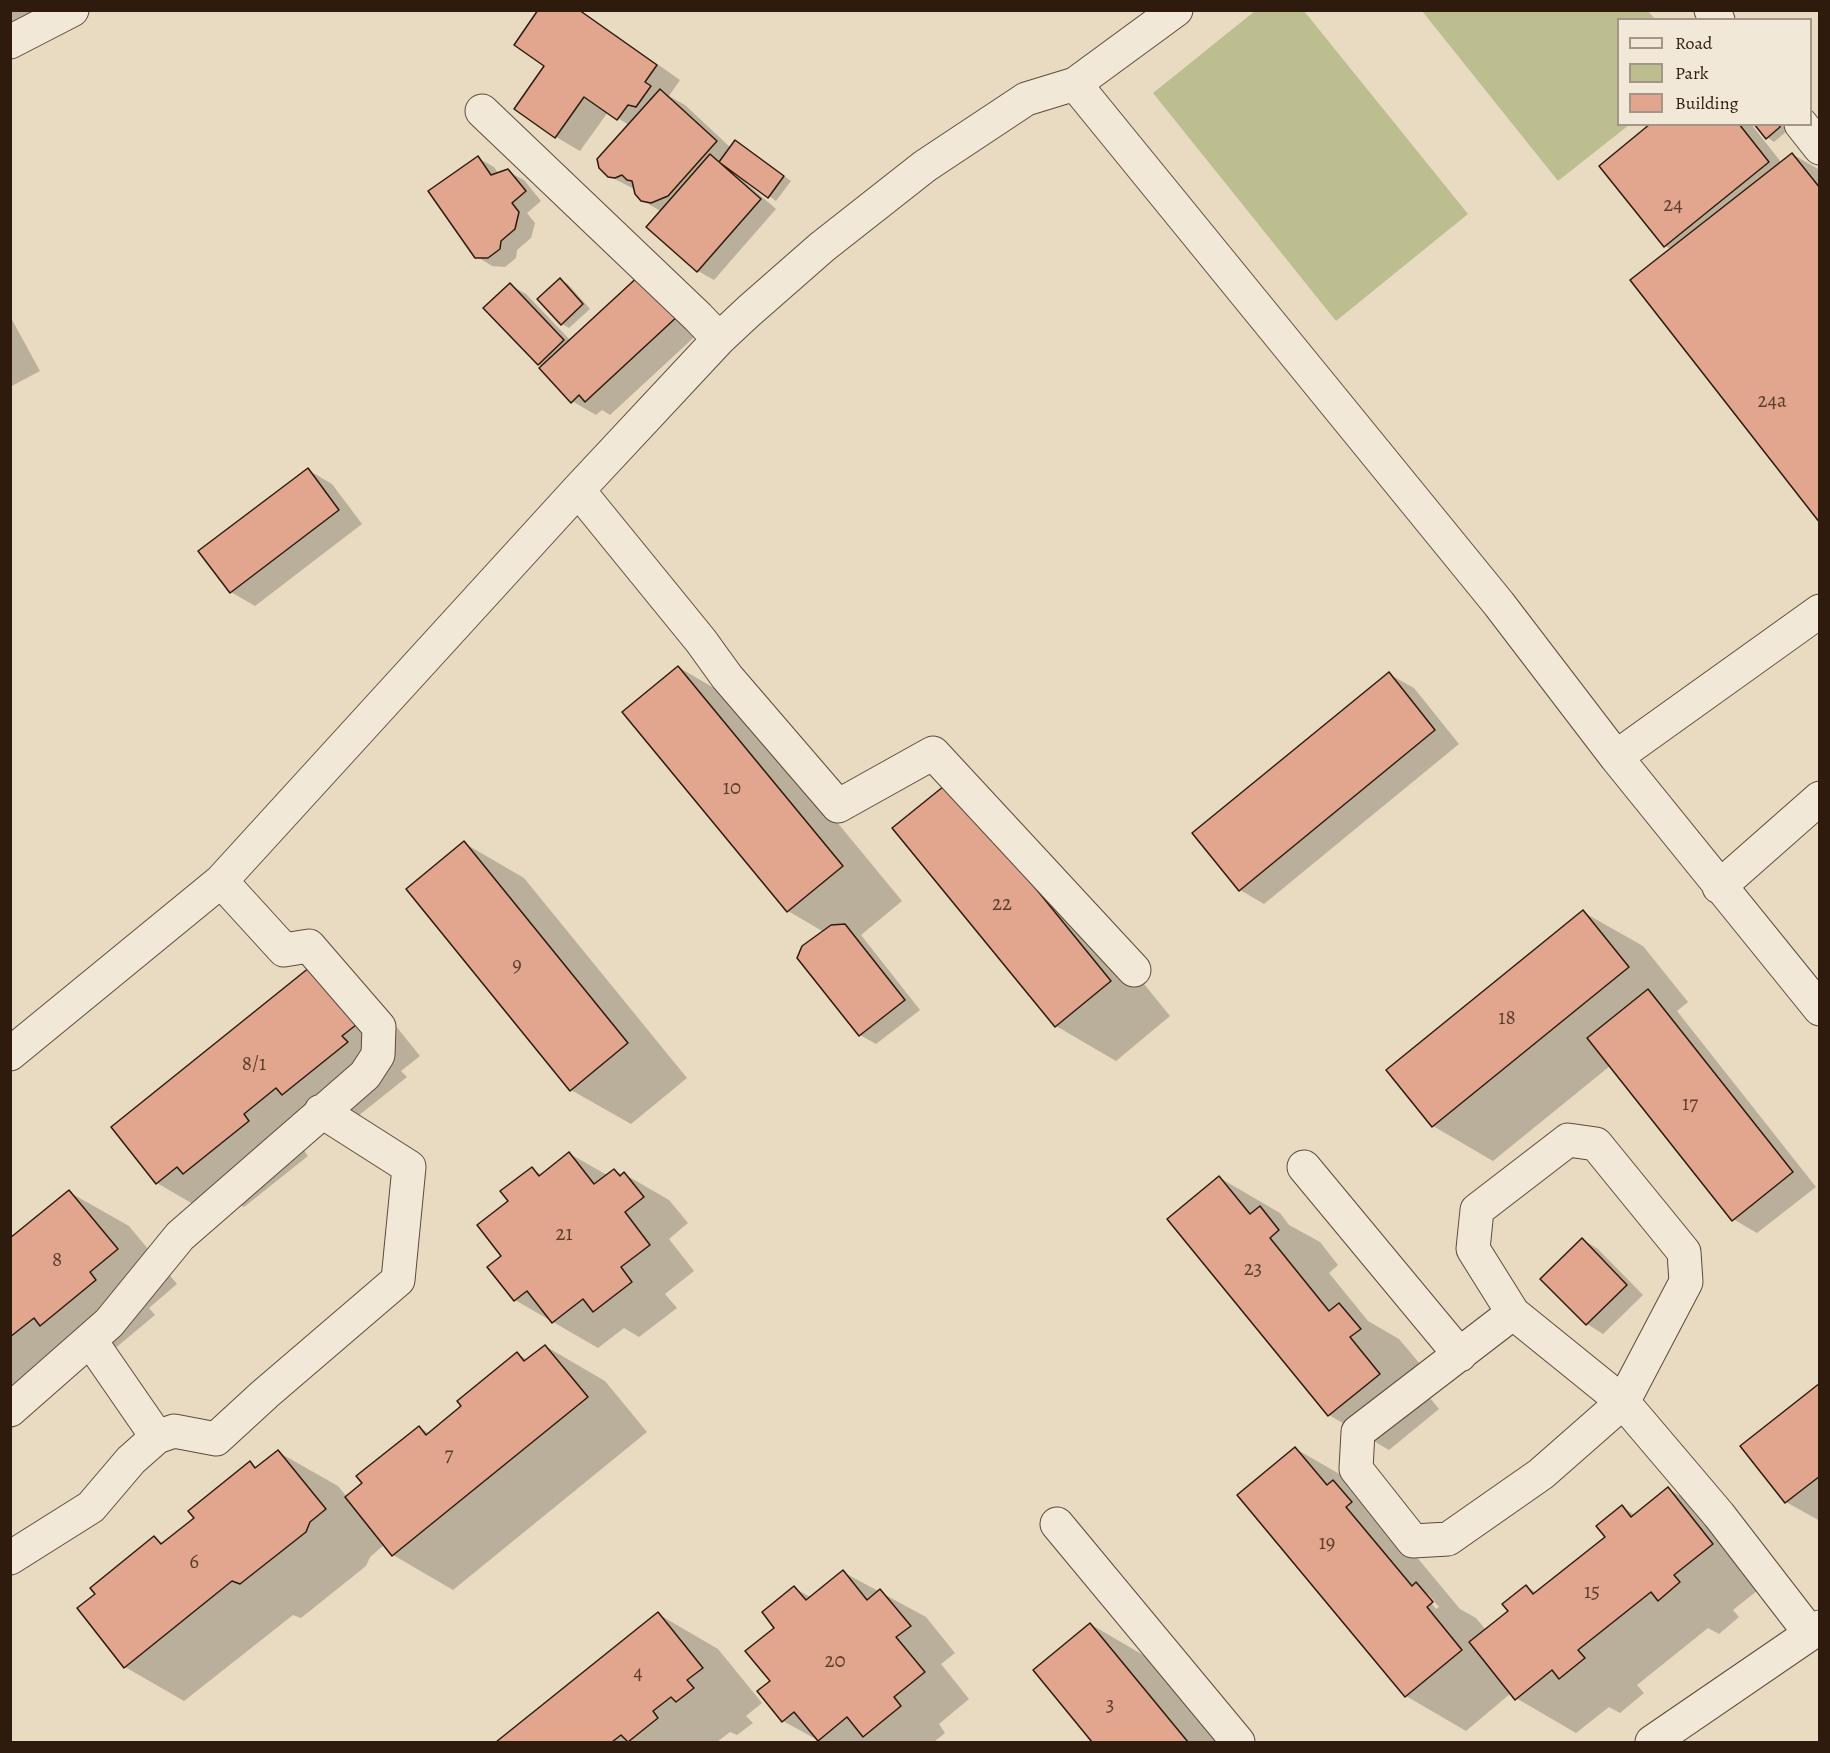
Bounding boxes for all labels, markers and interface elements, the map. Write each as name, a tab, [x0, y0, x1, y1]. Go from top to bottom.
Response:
legend	[1617, 18, 1812, 126]
text: Road	[1675, 31, 1712, 55]
text: Park	[1675, 61, 1709, 85]
text: Building	[1675, 91, 1739, 115]
house number: 24	[1663, 193, 1683, 219]
house number: 24а	[1757, 389, 1787, 415]
house number: 10	[723, 776, 741, 802]
house number: 22	[992, 892, 1012, 918]
house number: 9	[512, 953, 522, 979]
house number: 18	[1498, 1006, 1516, 1032]
house number: 8/1	[242, 1052, 266, 1078]
house number: 17	[1682, 1092, 1698, 1118]
house number: 21	[555, 1222, 573, 1248]
house number: 8	[52, 1248, 62, 1274]
house number: 23	[1244, 1257, 1262, 1283]
house number: 7	[445, 1443, 453, 1469]
house number: 19	[1319, 1531, 1335, 1557]
house number: 6	[189, 1550, 199, 1576]
house number: 15	[1584, 1580, 1600, 1606]
house number: 20	[824, 1649, 846, 1675]
house number: 4	[633, 1661, 643, 1687]
house number: 3	[1106, 1693, 1114, 1719]

